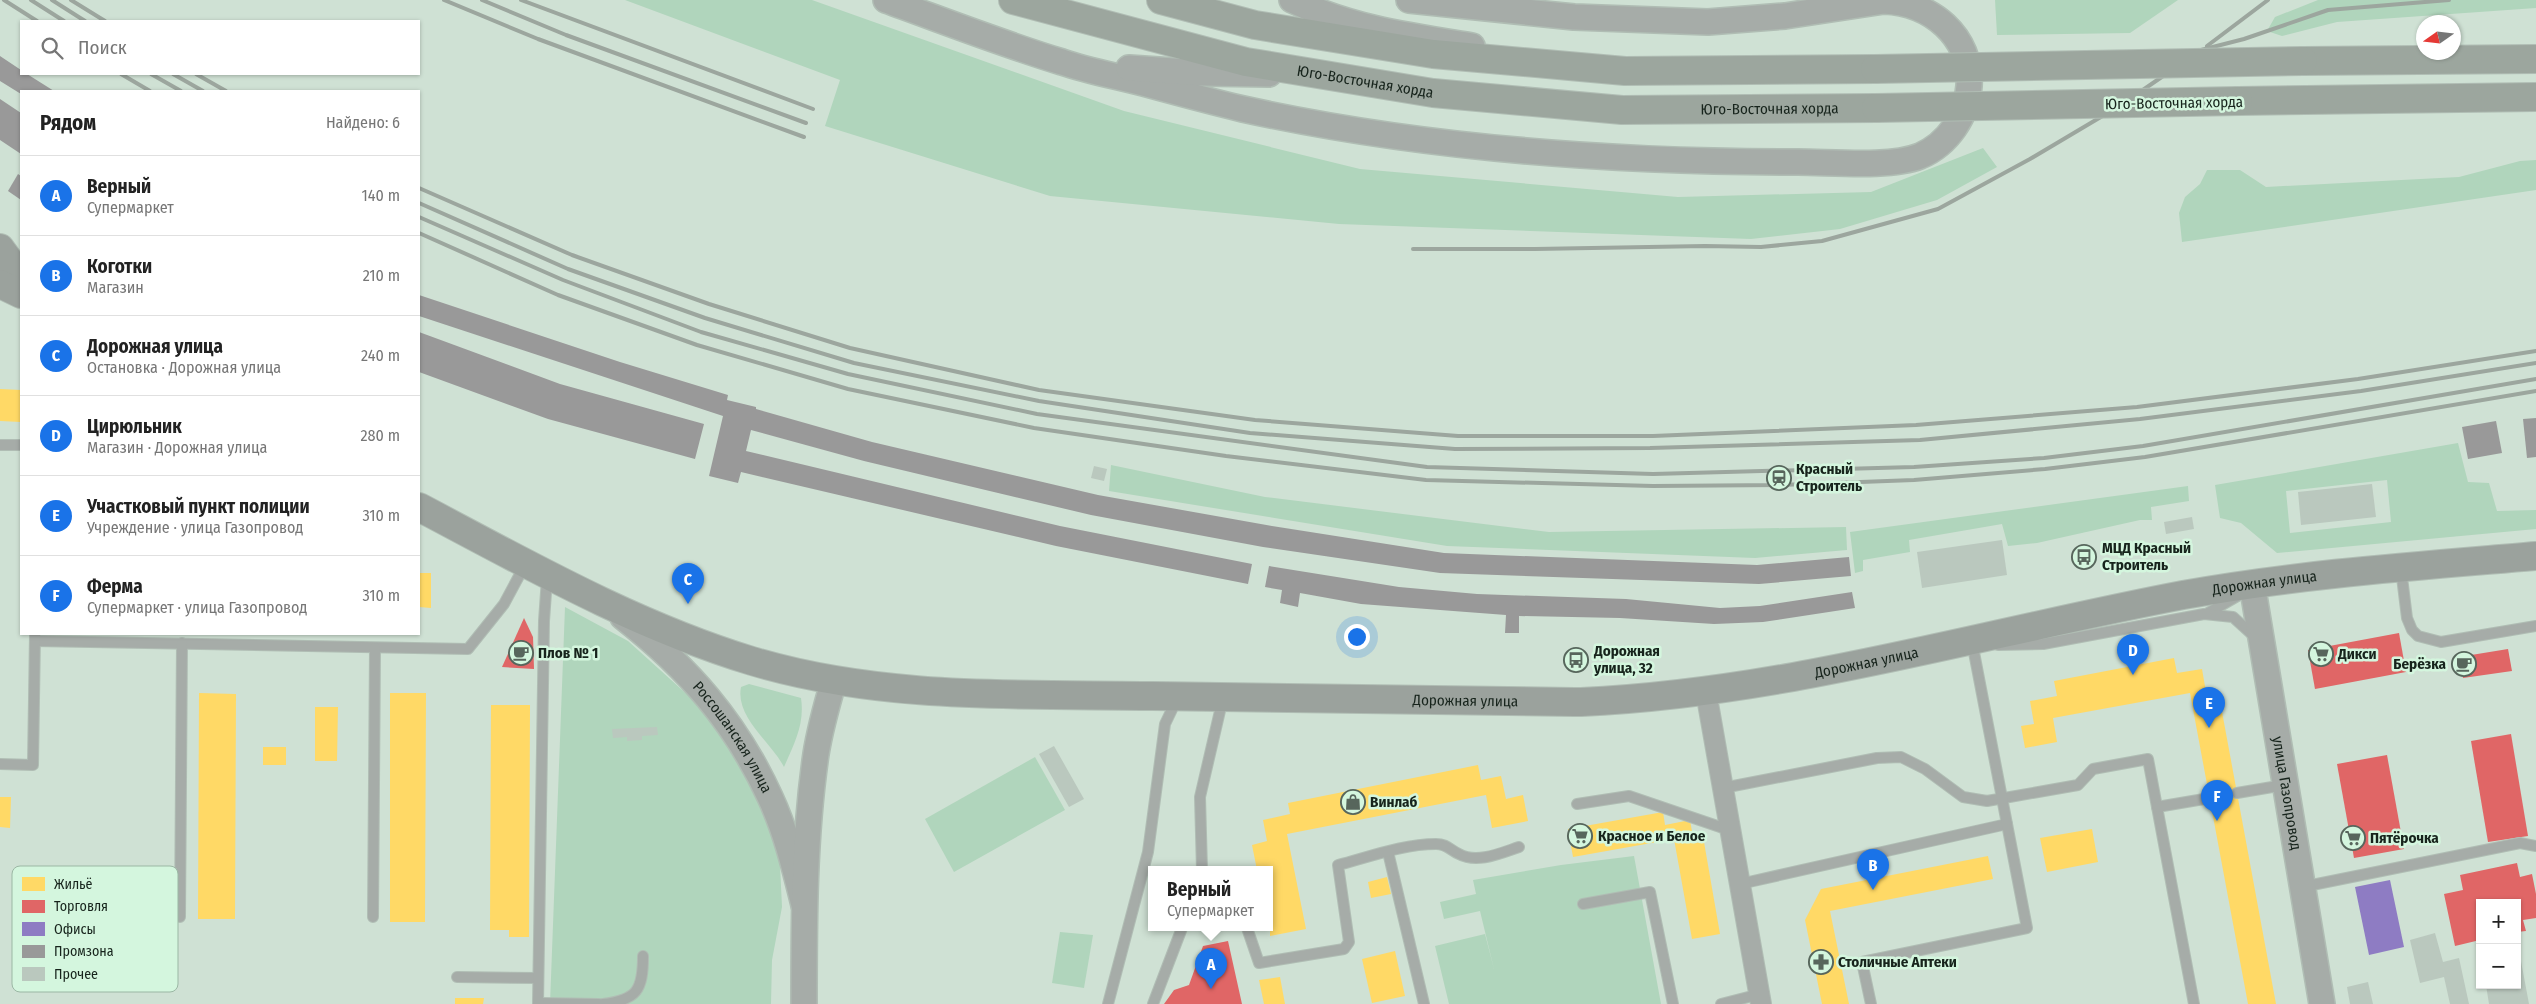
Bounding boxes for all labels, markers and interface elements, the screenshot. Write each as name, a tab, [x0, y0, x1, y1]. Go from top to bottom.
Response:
north arrow	[2416, 15, 2461, 60]
search box	[20, 20, 420, 75]
icon: search	[38, 34, 66, 62]
text: Поиск	[78, 36, 127, 59]
street label: Юго-Восточная хорда	[1296, 62, 1435, 102]
street label: Юго-Восточная хорда	[2105, 93, 2243, 113]
street label: Юго-Восточная хорда	[1700, 99, 1839, 118]
text: Рядом	[40, 110, 96, 136]
text: Найдено: 6	[326, 113, 400, 132]
text: Верный	[87, 175, 151, 198]
text: A	[52, 186, 60, 205]
text: 140 m	[362, 186, 400, 205]
text: Супермаркет	[87, 198, 174, 217]
text: Коготки	[87, 255, 152, 278]
text: B	[52, 266, 60, 285]
text: 210 m	[363, 266, 400, 285]
text: Магазин	[87, 278, 144, 297]
text: Дорожная улица	[87, 335, 223, 358]
text: C	[52, 346, 60, 365]
text: 240 m	[361, 346, 400, 365]
text: Остановка · Дорожная улица	[87, 358, 281, 377]
text: Цирюльник	[87, 415, 182, 438]
text: D	[51, 426, 61, 445]
text: 280 m	[361, 426, 400, 445]
text: Магазин · Дорожная улица	[87, 438, 267, 457]
place label: Красный Строитель	[1796, 460, 1862, 495]
station icon: Красный Строитель	[1766, 465, 1792, 491]
text: Участковый пункт полиции	[87, 495, 310, 518]
text: E	[52, 506, 60, 525]
text: 310 m	[363, 506, 400, 525]
text: Учреждение · улица Газопровод	[87, 518, 303, 537]
place label: МЦД Красный Строитель	[2102, 539, 2191, 574]
bus stop icon: МЦД Красный Строитель	[2071, 544, 2097, 570]
pin: C	[672, 563, 704, 604]
street label: Дорожная улица	[2210, 567, 2318, 599]
text: Ферма	[87, 575, 143, 598]
text: F	[52, 586, 60, 605]
text: 310 m	[363, 586, 400, 605]
text: Супермаркет · улица Газопровод	[87, 598, 307, 617]
your location	[1344, 624, 1370, 650]
pin: D	[2117, 634, 2149, 675]
cafe icon: Плов № 1	[508, 640, 534, 666]
supermarket icon: Дикси	[2308, 641, 2334, 667]
place label: Дорожная улица, 32	[1593, 642, 1660, 677]
street label: Дорожная улица	[1812, 643, 1920, 682]
place label: Плов № 1	[538, 644, 598, 662]
place label: Дикси	[2337, 645, 2377, 663]
bus stop icon: Дорожная улица, 32	[1563, 647, 1589, 673]
cafe icon: Берёзка	[2451, 651, 2477, 677]
place label: Берёзка	[2393, 655, 2447, 673]
street label: Россошанская улица	[689, 678, 776, 796]
pin: E	[2193, 687, 2225, 728]
street label: Дорожная улица	[1412, 691, 1518, 710]
street label: улица Газопровод	[2269, 735, 2305, 851]
pin: F	[2201, 780, 2233, 821]
shop icon: Винлаб	[1340, 789, 1366, 815]
place label: Винлаб	[1370, 793, 1418, 811]
supermarket icon: Красное и Белое	[1567, 823, 1593, 849]
supermarket icon: Пятёрочка	[2340, 825, 2366, 851]
place label: Красное и Белое	[1598, 827, 1706, 845]
place label: Пятёрочка	[2370, 829, 2439, 847]
pin: B	[1857, 849, 1889, 890]
legend	[12, 866, 178, 992]
popup	[1148, 866, 1273, 931]
text: Жильё	[54, 876, 93, 893]
text: Верный	[1167, 878, 1231, 901]
text: Торговля	[54, 898, 108, 915]
map controls	[2476, 899, 2521, 989]
button: +	[2476, 899, 2521, 944]
text: Супермаркет	[1167, 901, 1254, 920]
text: Офисы	[54, 921, 96, 938]
text: Промзона	[54, 943, 114, 960]
button: −	[2476, 944, 2521, 989]
pin: A	[1195, 948, 1227, 989]
pharmacy icon: Столичные Аптеки	[1808, 949, 1834, 975]
place label: Столичные Аптеки	[1838, 953, 1957, 971]
text: Прочее	[54, 966, 98, 983]

